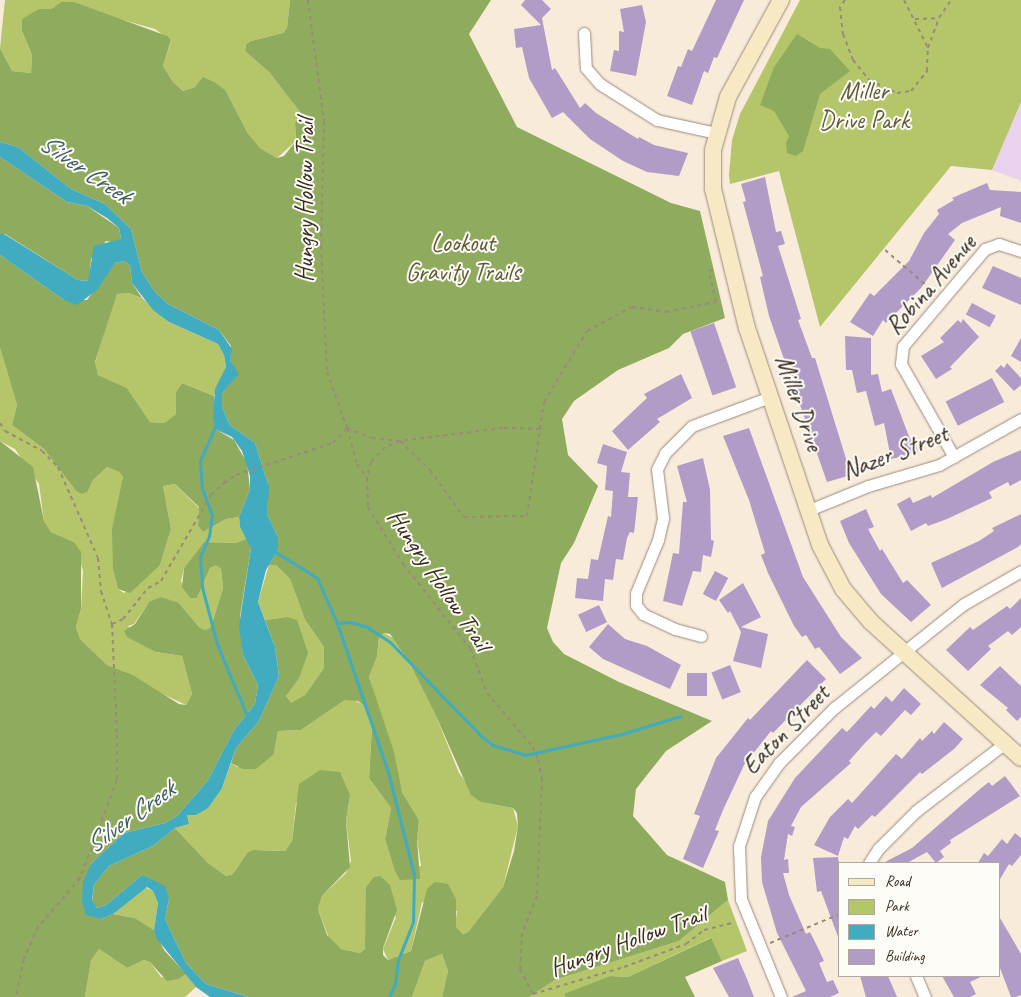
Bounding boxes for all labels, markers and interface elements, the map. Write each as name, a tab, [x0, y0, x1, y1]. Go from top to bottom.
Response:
park label: Miller Drive Park	[819, 77, 909, 136]
street label: Hungry Hollow Trail	[290, 118, 320, 282]
water label: Silver Creek	[34, 127, 136, 211]
park label: Lookout Gravity Trails	[406, 229, 520, 288]
street label: Robina Avenue	[879, 229, 983, 341]
street label: Miller Drive	[769, 351, 829, 455]
street label: Nazer Street	[838, 419, 952, 487]
street label: Hungry Hollow Trail	[381, 503, 497, 657]
street label: Eaton Street	[736, 679, 836, 781]
water label: Silver Creek	[79, 774, 181, 860]
legend	[838, 862, 1001, 977]
text: Road	[885, 872, 910, 891]
text: Park	[885, 897, 909, 916]
street label: Hungry Hollow Trail	[546, 899, 710, 983]
text: Water	[885, 922, 918, 941]
text: Building	[885, 947, 924, 966]

